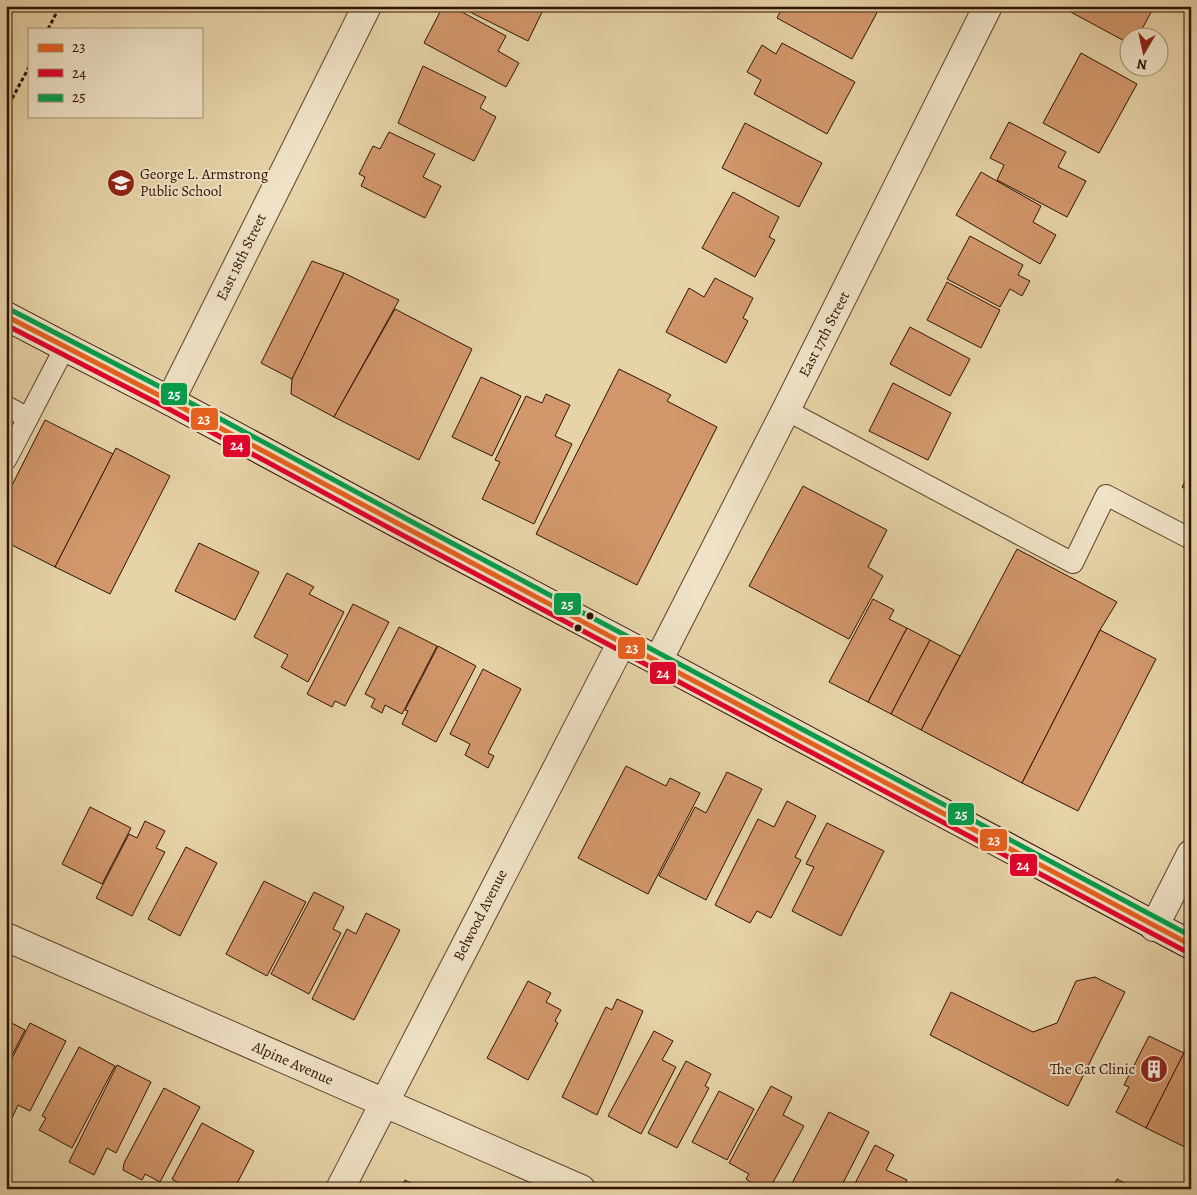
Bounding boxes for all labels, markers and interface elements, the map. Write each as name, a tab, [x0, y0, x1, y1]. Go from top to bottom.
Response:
legend	[28, 28, 202, 118]
north arrow	[1120, 28, 1170, 78]
text: 23	[72, 37, 85, 57]
text: N	[1136, 54, 1149, 75]
text: 24	[72, 63, 86, 83]
text: 25	[72, 87, 86, 107]
place label: George L. Armstrong Public School	[140, 164, 269, 201]
school or university icon: George L. Armstrong Public School	[106, 168, 136, 198]
street label: East 18th Street	[211, 210, 271, 304]
street label: East 17th Street	[794, 288, 854, 380]
line badge: 25	[160, 382, 188, 406]
text: 25	[168, 385, 180, 404]
line badge: 23	[190, 407, 219, 431]
text: 23	[198, 410, 210, 429]
line badge: 24	[222, 434, 251, 458]
text: 24	[230, 436, 244, 455]
line badge: 25	[553, 592, 582, 616]
text: 25	[561, 595, 573, 614]
unlabelled marker	[585, 611, 595, 621]
unlabelled marker	[573, 623, 583, 633]
line badge: 23	[617, 636, 646, 660]
text: 23	[626, 639, 638, 658]
line badge: 24	[649, 661, 677, 685]
text: 24	[656, 664, 670, 683]
line badge: 25	[947, 802, 975, 826]
text: 25	[955, 805, 967, 824]
line badge: 23	[979, 828, 1008, 852]
text: 23	[988, 831, 1000, 850]
line badge: 24	[1009, 853, 1038, 877]
text: 24	[1016, 856, 1030, 875]
street label: Belwood Avenue	[448, 866, 512, 964]
street label: Alpine Avenue	[248, 1036, 337, 1090]
building icon: The Cat Clinic	[1139, 1054, 1169, 1084]
place label: The Cat Clinic	[1050, 1059, 1135, 1079]

